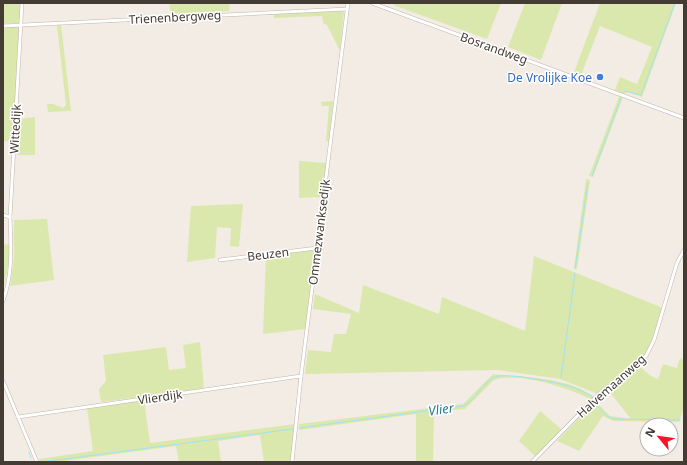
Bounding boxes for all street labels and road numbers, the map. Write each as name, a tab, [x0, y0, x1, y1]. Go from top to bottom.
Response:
street label: Trienenbergweg	[128, 6, 222, 28]
street label: Bosrandweg	[458, 28, 530, 68]
street label: Wittedijk	[5, 103, 25, 154]
street label: Ommezwanksedijk	[304, 177, 334, 286]
street label: Beuzen	[246, 243, 290, 265]
street label: Halvemaanweg	[573, 350, 649, 422]
street label: Vlierdijk	[137, 385, 184, 409]

